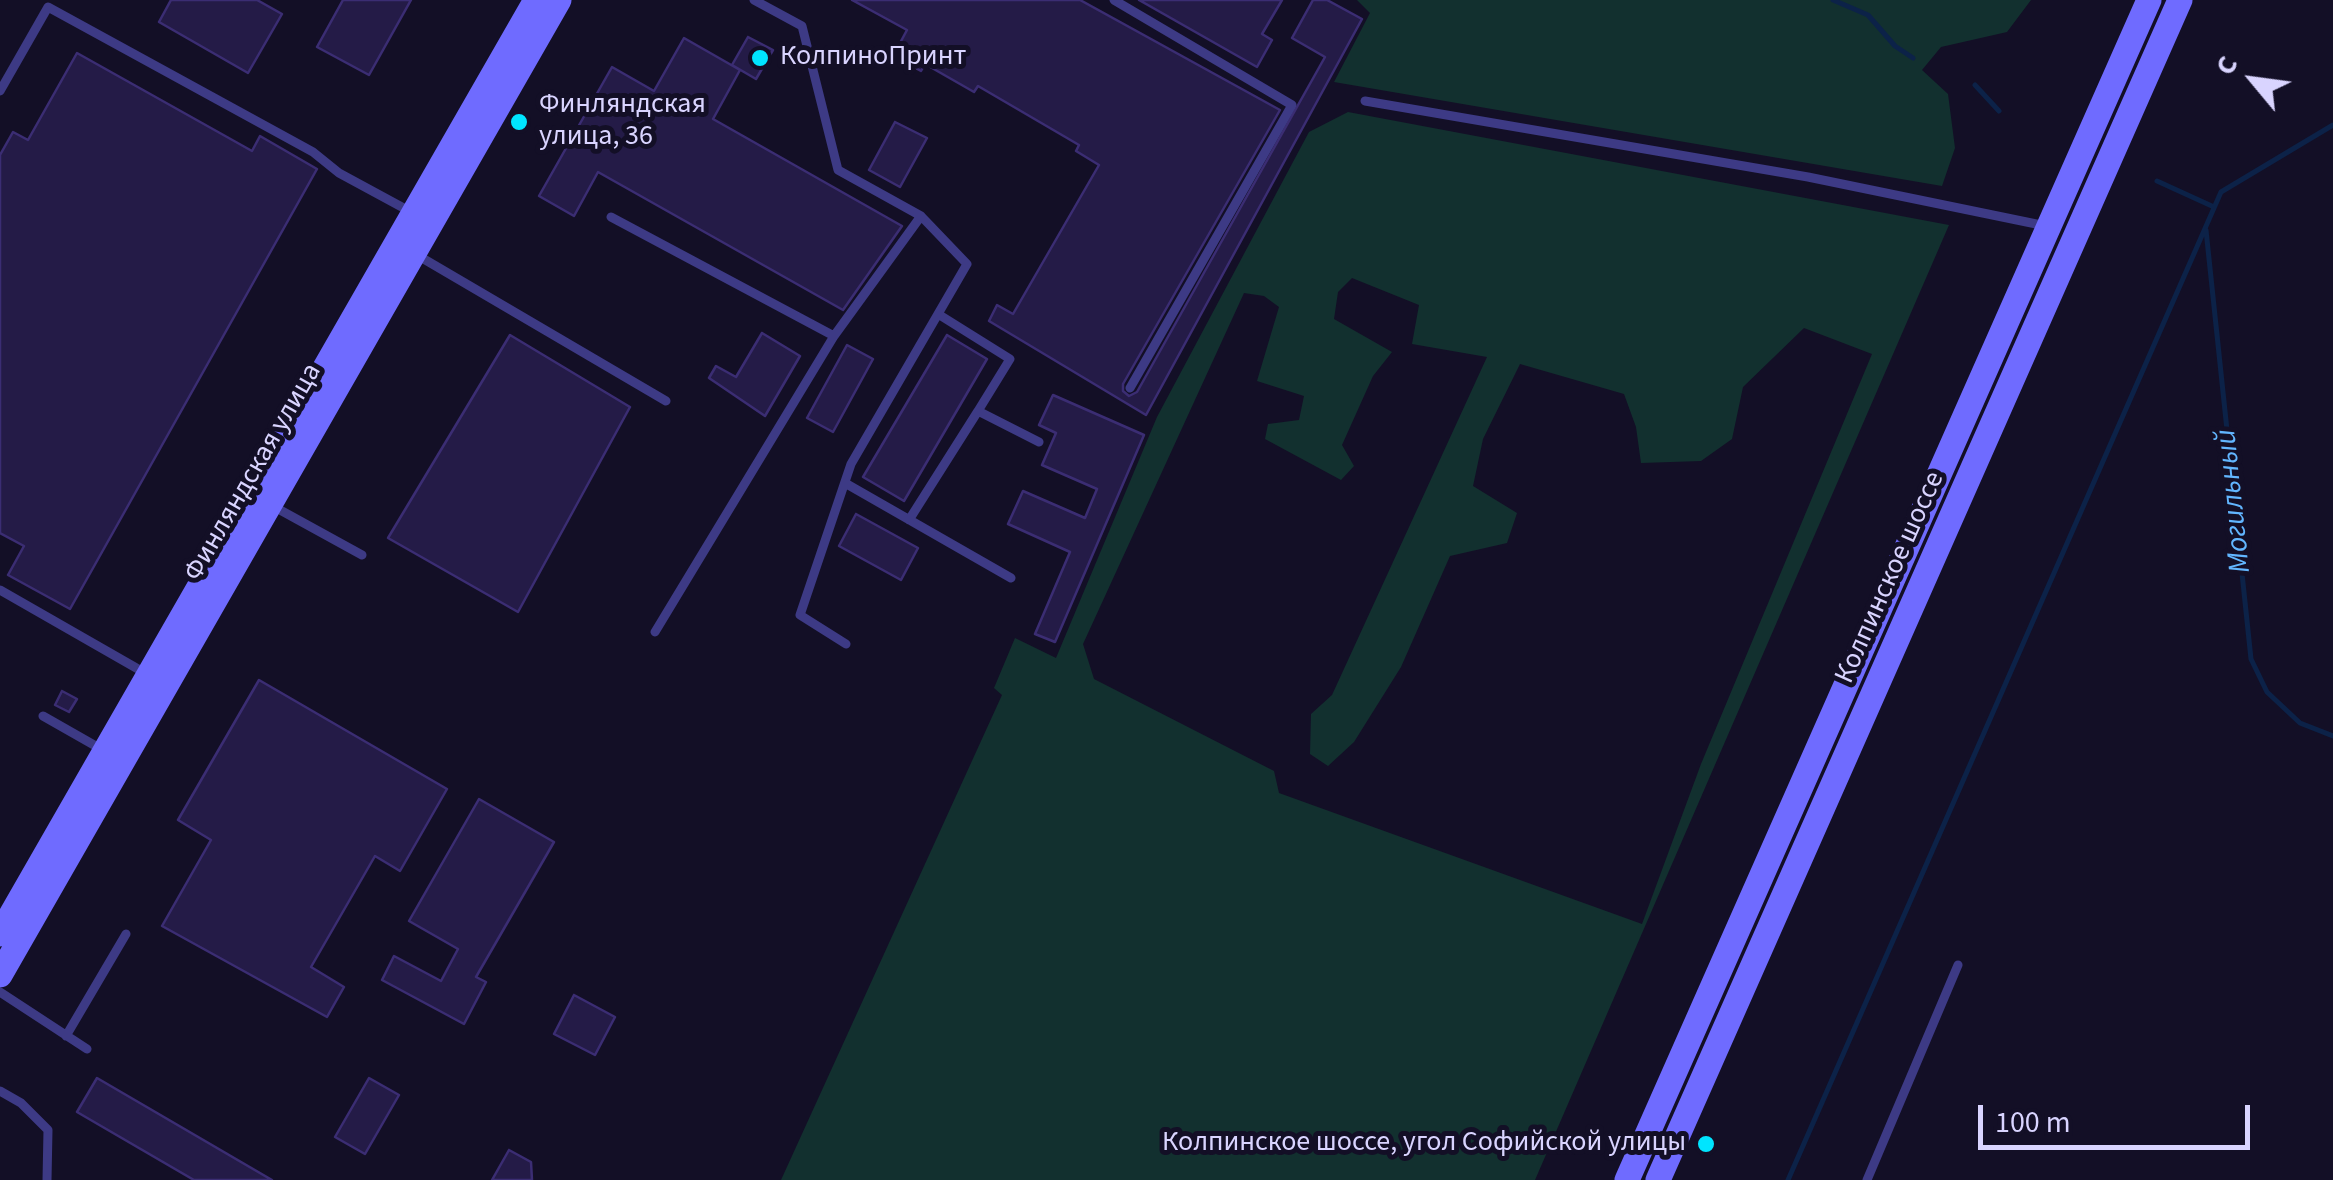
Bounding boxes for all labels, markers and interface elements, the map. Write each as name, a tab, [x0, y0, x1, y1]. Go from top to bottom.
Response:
north arrow	[2203, 30, 2303, 130]
place label: КолпиноПринт	[780, 41, 966, 75]
marker: КолпиноПринт	[749, 47, 771, 69]
text: С	[2205, 49, 2248, 82]
place label: Финляндская улица, 36	[539, 89, 706, 155]
marker: Финляндская улица, 36	[508, 111, 530, 133]
street label: Финляндская улица	[178, 358, 330, 588]
water label: Могильный	[2210, 427, 2260, 575]
street label: Колпинское шоссе	[1829, 467, 1953, 689]
scale bar	[1983, 1085, 2256, 1147]
text: 100 m	[1995, 1101, 2071, 1144]
place label: Колпинское шоссе, угол Софийской улицы	[1162, 1127, 1686, 1161]
marker: Колпинское шоссе, угол Софийской улицы	[1695, 1133, 1717, 1155]

